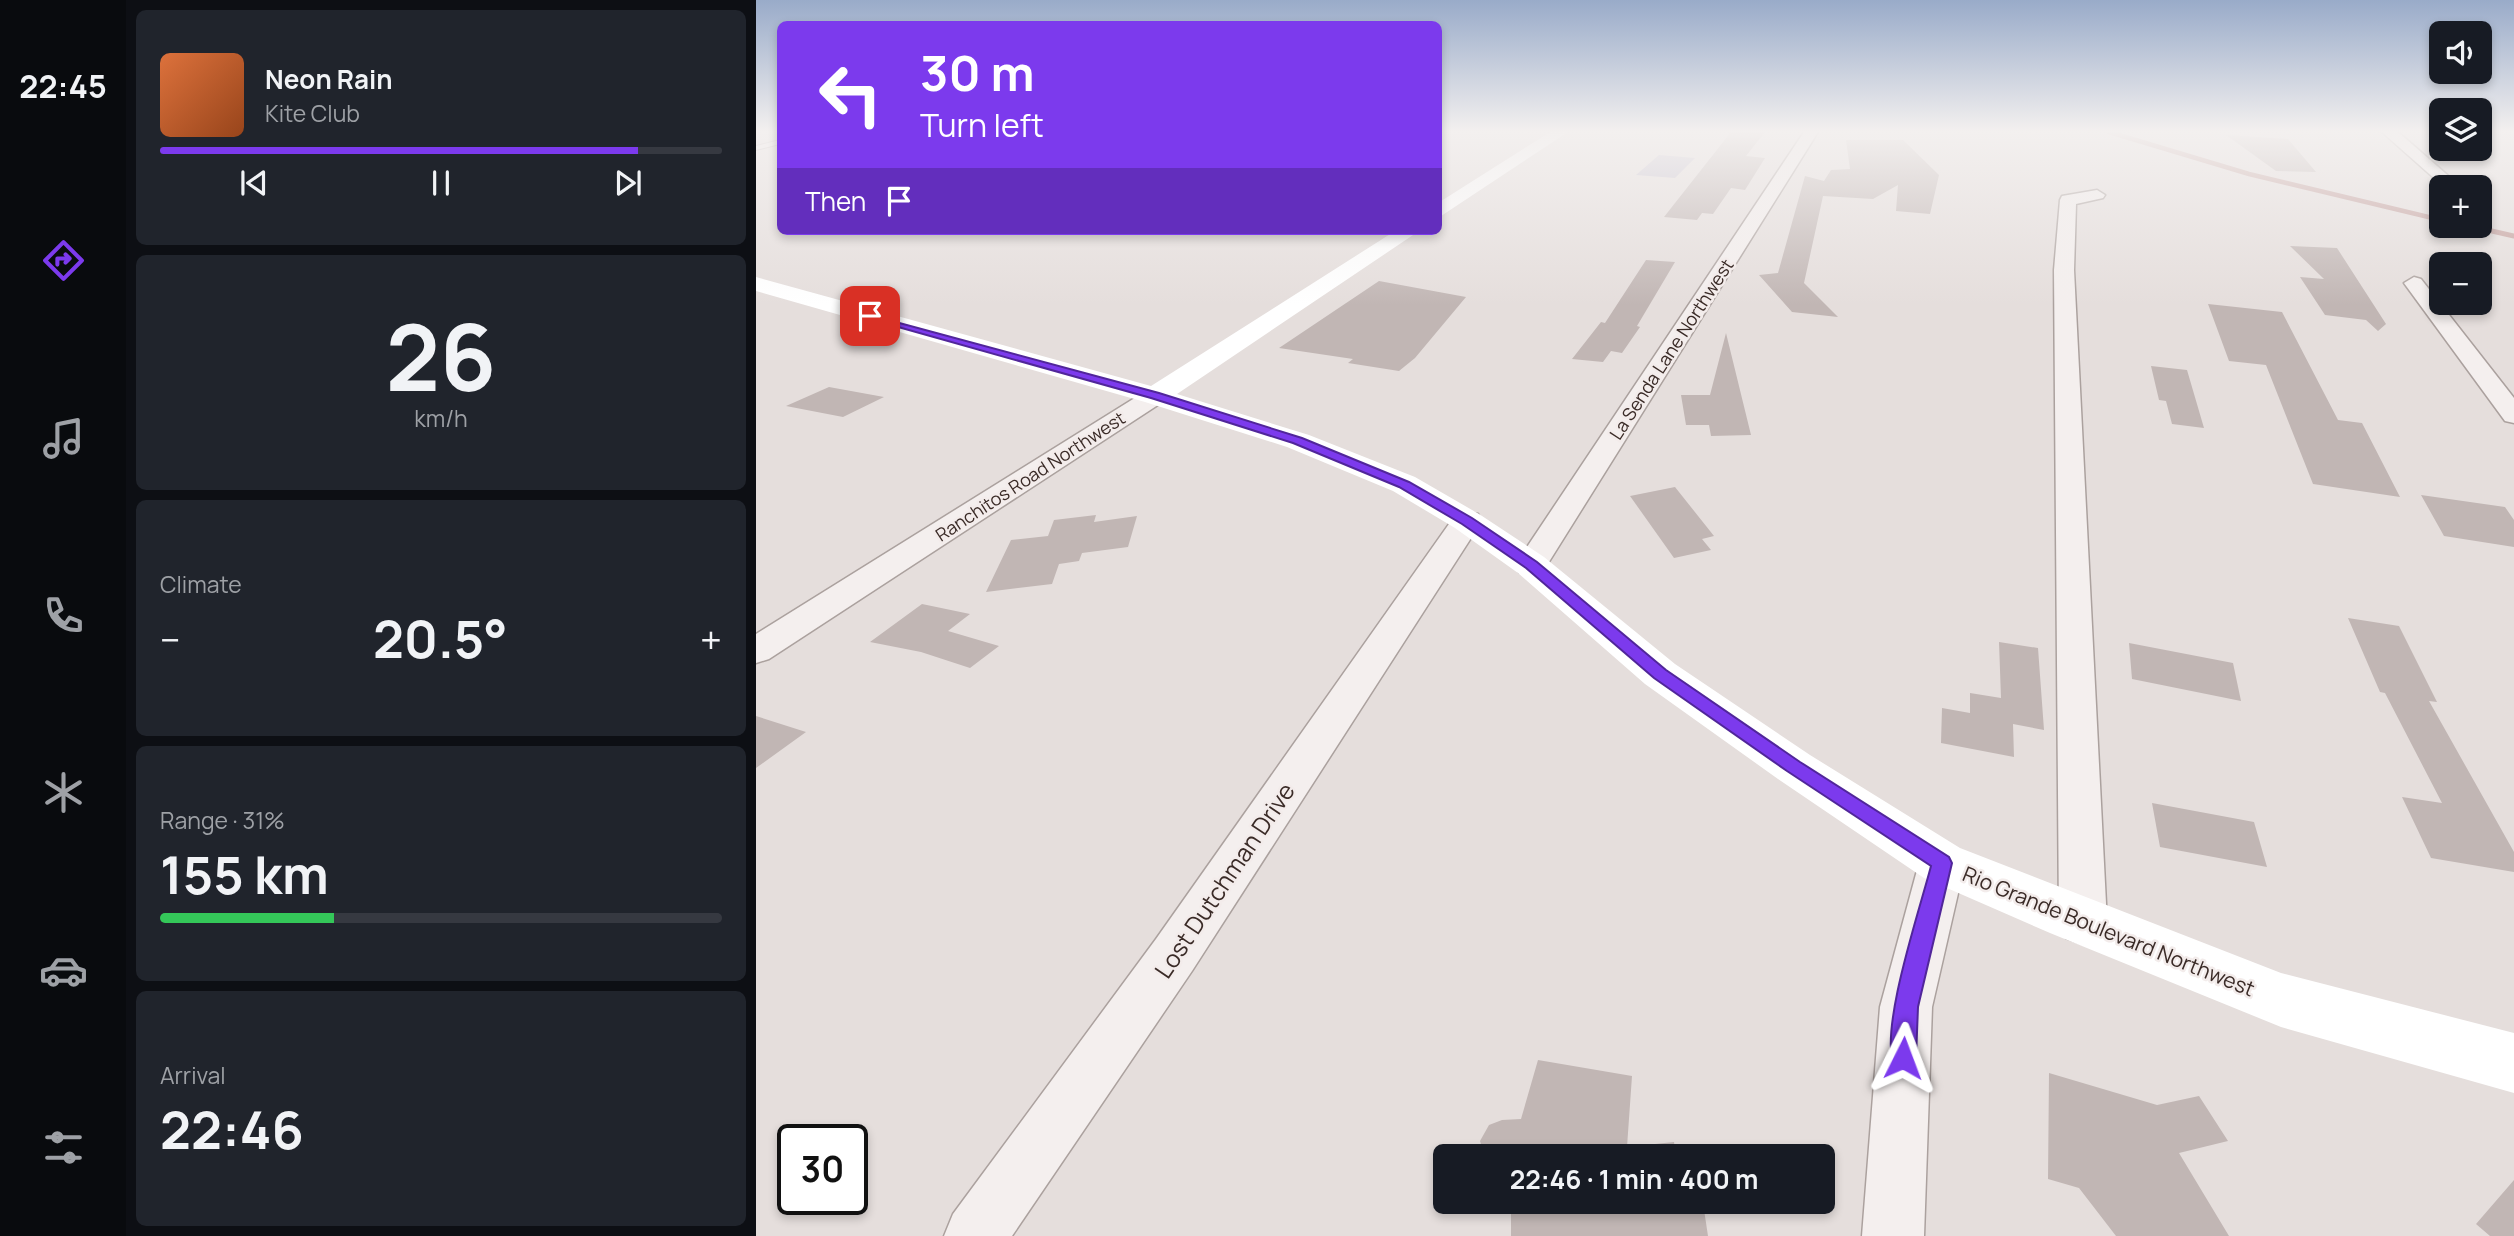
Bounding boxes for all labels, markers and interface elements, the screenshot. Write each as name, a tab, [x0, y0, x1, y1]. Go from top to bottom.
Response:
map controls	[2429, 21, 2492, 315]
button: sound	[2429, 21, 2492, 84]
text: 30 m	[920, 39, 1035, 106]
icon: left	[805, 49, 896, 140]
text: Neon Rain	[265, 61, 393, 97]
text: 22:45	[19, 64, 107, 108]
text: Kite Club	[265, 97, 360, 129]
button: layers	[2429, 98, 2492, 161]
text: Turn left	[920, 103, 1044, 147]
icon: previous	[235, 164, 273, 202]
icon: pause	[422, 164, 460, 202]
icon: next	[609, 164, 647, 202]
button: +	[2429, 175, 2492, 238]
icon: arrive	[880, 182, 918, 220]
text: Then	[805, 183, 866, 219]
icon: directions	[39, 236, 88, 285]
button: −	[2429, 252, 2492, 315]
street label: La Senda Lane Northwest	[1603, 254, 1739, 444]
pin	[840, 286, 900, 346]
text: 26	[386, 294, 496, 418]
icon: arrive	[851, 297, 889, 335]
text: km/h	[414, 402, 468, 434]
street label: Ranchitos Road Northwest	[931, 406, 1129, 546]
icon: music	[39, 414, 88, 463]
text: Climate	[160, 568, 242, 600]
icon: phone	[39, 591, 88, 640]
text: 20.5°	[373, 603, 508, 674]
text: −	[160, 613, 181, 665]
text: +	[700, 613, 722, 665]
icon: climate	[39, 768, 88, 817]
street label: Lost Dutchman Drive	[1146, 776, 1302, 984]
text: Range · 31%	[160, 804, 285, 836]
text: 155 km	[160, 839, 329, 910]
street label: Rio Grande Boulevard Northwest	[1959, 859, 2259, 1003]
icon: car	[39, 946, 88, 995]
position arrow	[1866, 1021, 1940, 1095]
text: Arrival	[160, 1059, 226, 1091]
text: 22:46	[160, 1094, 304, 1165]
icon: filters	[39, 1123, 88, 1172]
speed limit sign: 30	[777, 1124, 868, 1215]
text: 22:46 · 1 min · 400 m	[1510, 1161, 1758, 1197]

